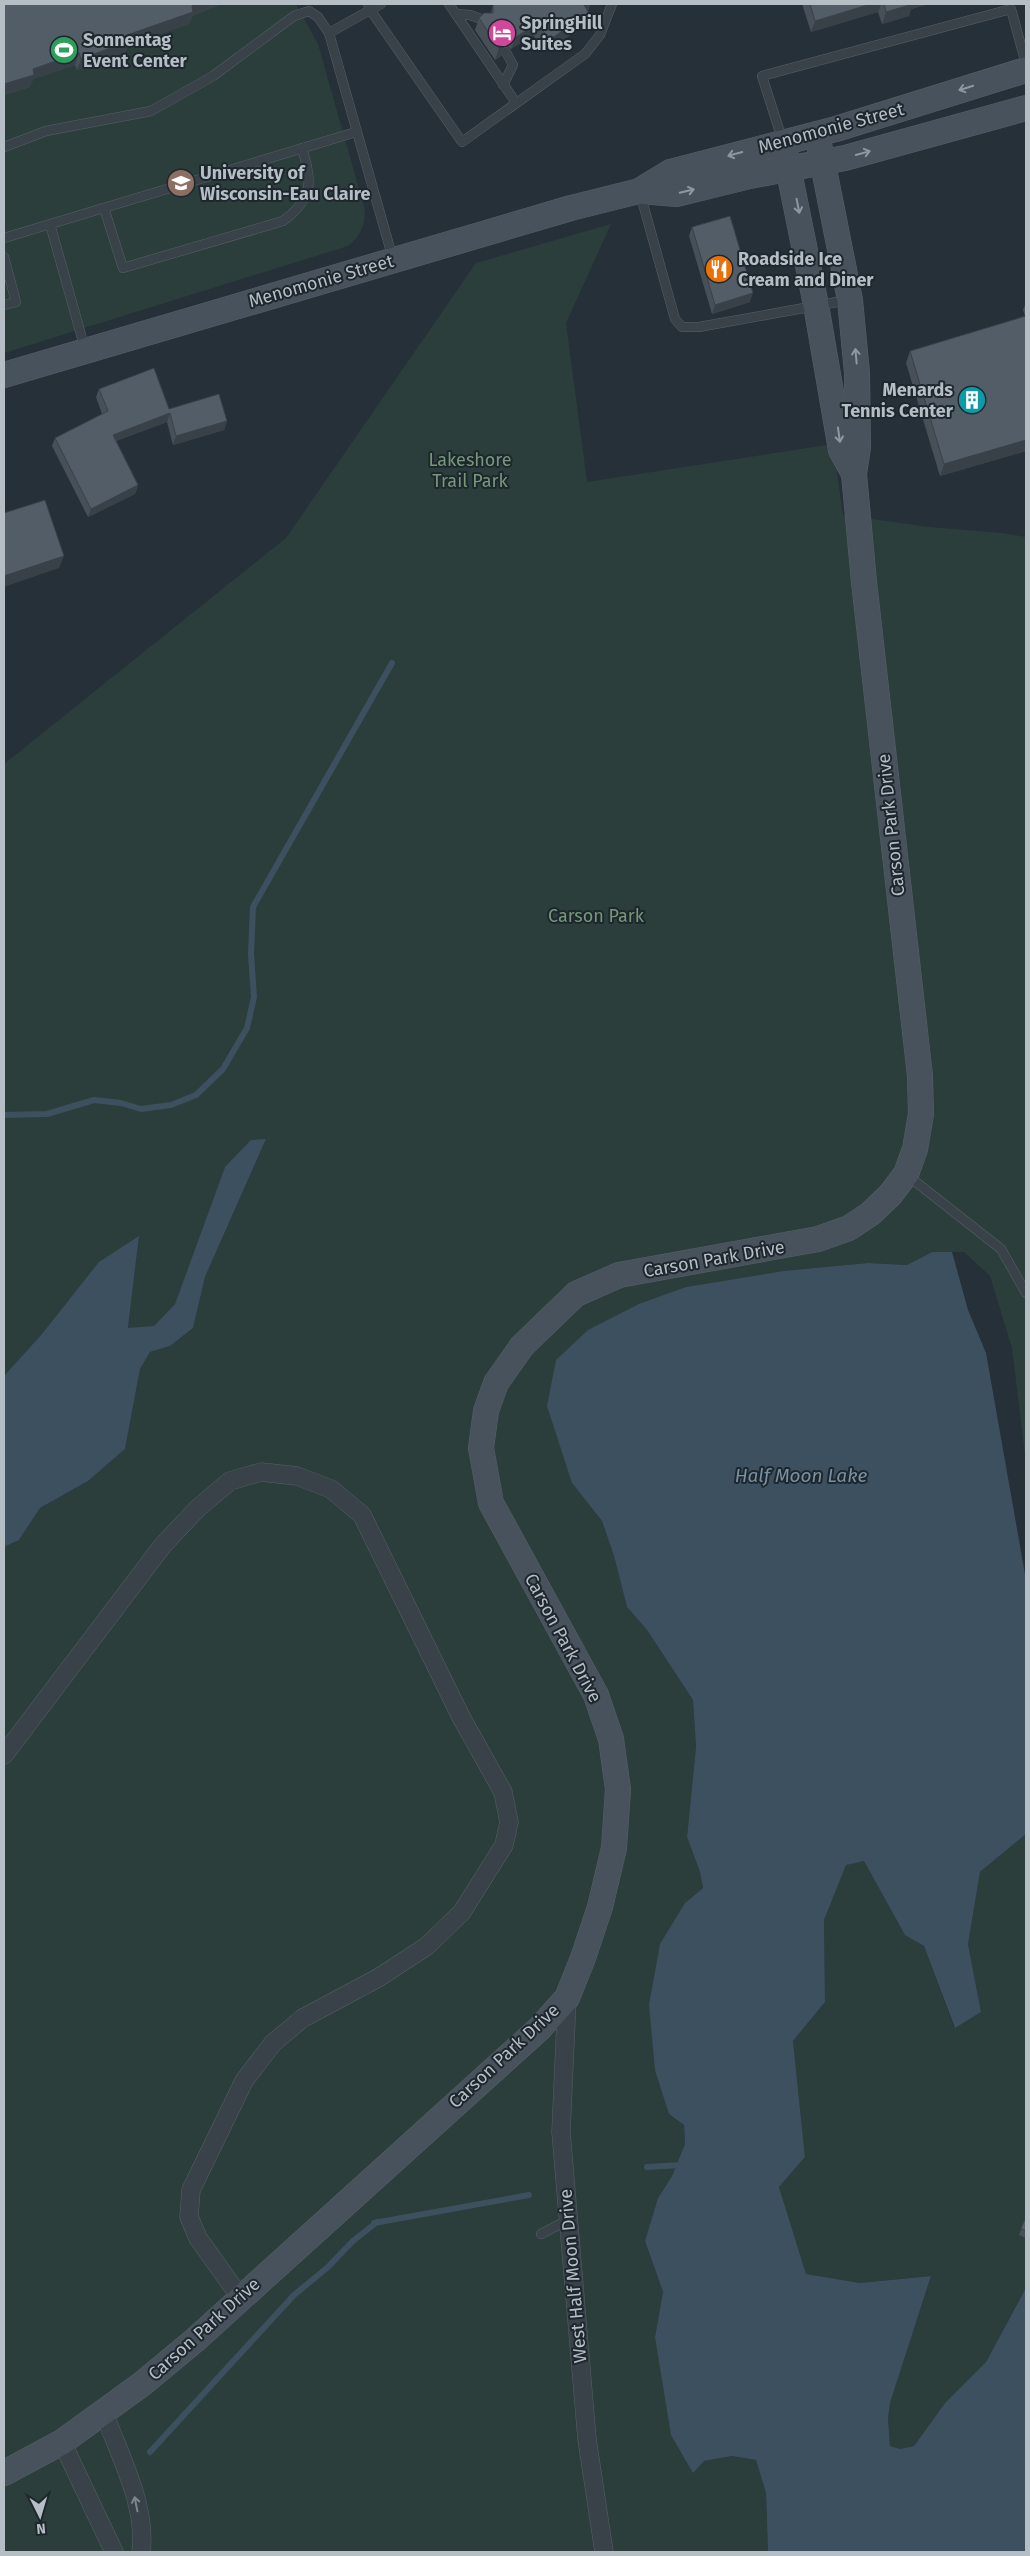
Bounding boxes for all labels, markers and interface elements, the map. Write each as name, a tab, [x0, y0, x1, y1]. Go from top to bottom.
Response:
place label: SpringHill Suites	[521, 12, 603, 55]
hotel icon: SpringHill Suites	[487, 18, 517, 48]
place label: Sonnentag Event Center	[83, 29, 188, 72]
sports icon: Sonnentag Event Center	[49, 35, 79, 65]
one-way arrow	[959, 84, 975, 94]
street label: Menomonie Street	[756, 98, 907, 158]
one-way arrow	[855, 148, 871, 157]
one-way arrow	[728, 150, 744, 159]
place label: University of Wisconsin-Eau Claire	[200, 162, 370, 205]
school or university icon: University of Wisconsin-Eau Claire	[166, 168, 196, 198]
one-way arrow	[679, 186, 695, 195]
one-way arrow	[793, 198, 803, 214]
place label: Roadside Ice Cream and Diner	[738, 248, 874, 291]
street label: Menomonie Street	[246, 250, 397, 312]
restaurant icon: Roadside Ice Cream and Diner	[704, 254, 734, 284]
one-way arrow	[851, 348, 860, 364]
place label: Menards Tennis Center	[841, 379, 954, 422]
building icon: Menards Tennis Center	[957, 385, 987, 415]
one-way arrow	[834, 427, 844, 443]
park label: Lakeshore Trail Park	[428, 449, 512, 492]
street label: Carson Park Drive	[873, 753, 909, 897]
park label: Carson Park	[548, 905, 645, 927]
street label: Carson Park Drive	[642, 1236, 786, 1282]
water label: Half Moon Lake	[735, 1464, 868, 1487]
street label: Carson Park Drive	[520, 1570, 606, 1706]
street label: Carson Park Drive	[444, 1999, 564, 2113]
street label: West Half Moon Drive	[554, 2188, 592, 2364]
street label: Carson Park Drive	[143, 2273, 265, 2385]
north arrow	[15, 2491, 65, 2541]
one-way arrow	[131, 2497, 140, 2513]
text: N	[36, 2520, 46, 2537]

